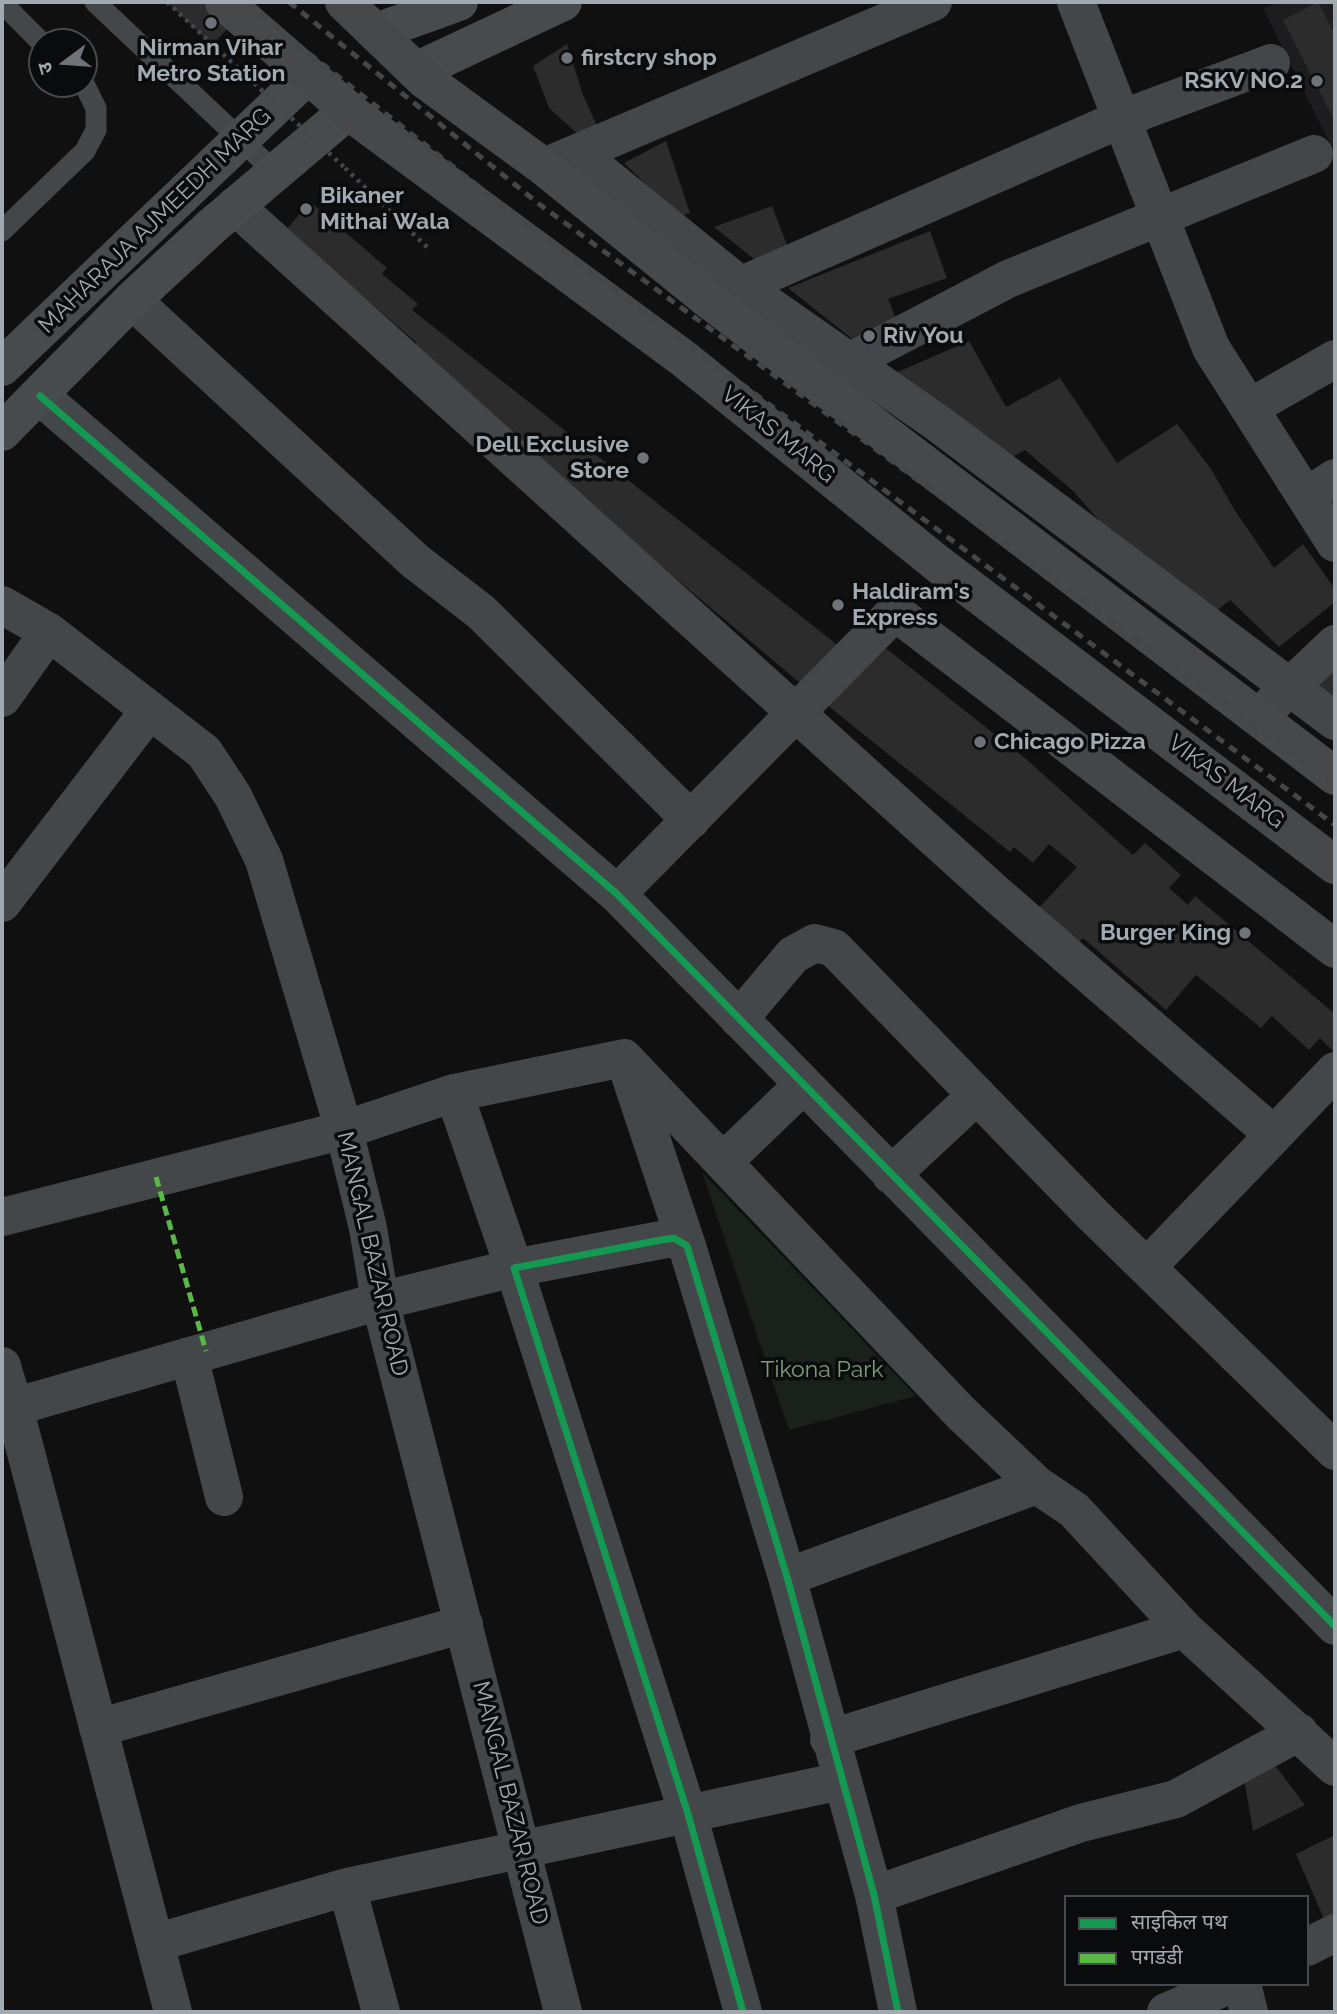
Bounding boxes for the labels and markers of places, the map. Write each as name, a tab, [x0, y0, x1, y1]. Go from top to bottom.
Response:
marker: Nirman Vihar Metro Station	[203, 15, 219, 31]
place label: Nirman Vihar Metro Station	[137, 34, 285, 88]
place label: firstcry shop	[581, 44, 717, 72]
marker: firstcry shop	[559, 50, 575, 66]
place label: RSKV NO.2	[1184, 67, 1303, 95]
marker: RSKV NO.2	[1309, 73, 1325, 89]
place label: Bikaner Mithai Wala	[320, 182, 450, 236]
marker: Bikaner Mithai Wala	[298, 201, 314, 217]
place label: Riv You	[883, 322, 963, 350]
marker: Riv You	[861, 328, 877, 344]
place label: Dell Exclusive Store	[475, 431, 629, 485]
marker: Dell Exclusive Store	[635, 450, 651, 466]
place label: Haldiram's Express	[852, 578, 970, 632]
marker: Haldiram's Express	[830, 597, 846, 613]
place label: Chicago Pizza	[994, 728, 1146, 756]
marker: Chicago Pizza	[972, 734, 988, 750]
place label: Burger King	[1100, 919, 1231, 947]
marker: Burger King	[1237, 925, 1253, 941]

